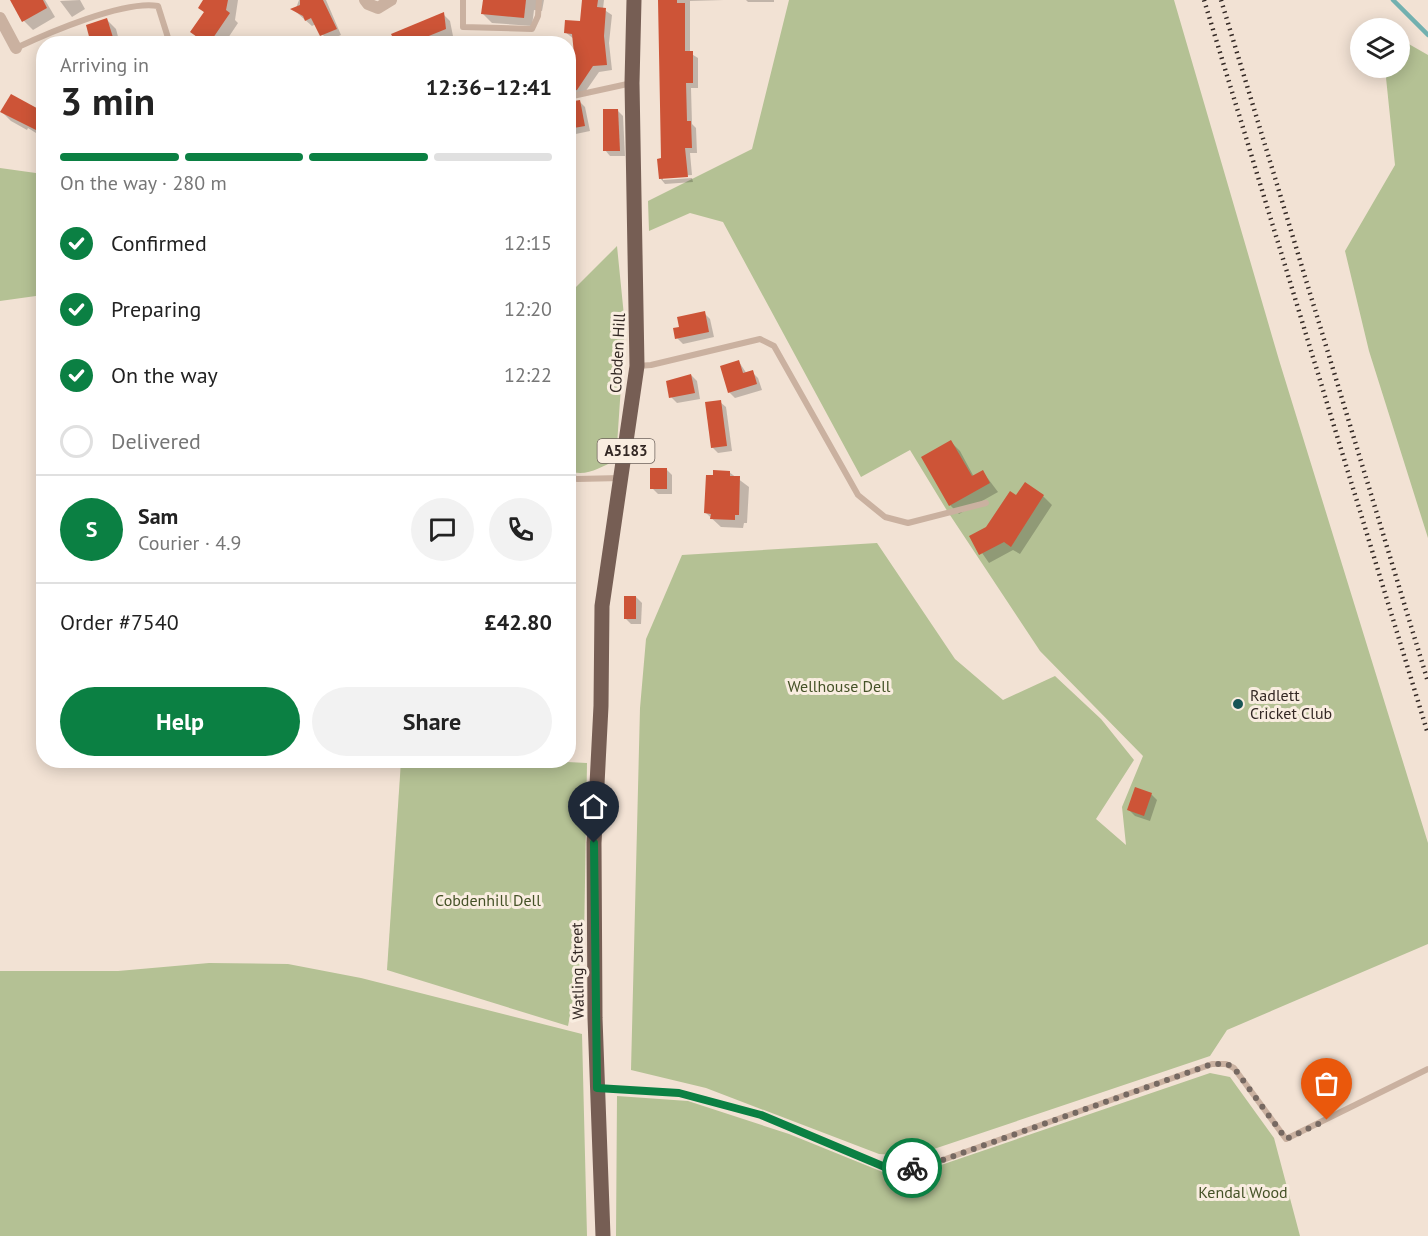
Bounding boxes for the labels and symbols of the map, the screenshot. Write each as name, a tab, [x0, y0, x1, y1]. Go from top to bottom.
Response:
street label: Cobden Hill	[605, 312, 629, 393]
road number: A5183	[598, 439, 654, 463]
park label: Wellhouse Dell	[787, 676, 891, 696]
place label: Radlett Cricket Club	[1250, 685, 1332, 723]
marker: Radlett Cricket Club	[1231, 697, 1245, 711]
pin	[568, 781, 619, 843]
park label: Cobdenhill Dell	[435, 890, 541, 910]
street label: Watling Street	[566, 922, 588, 1020]
pin	[1301, 1058, 1352, 1120]
courier	[882, 1138, 942, 1198]
park label: Kendal Wood	[1198, 1182, 1288, 1202]

